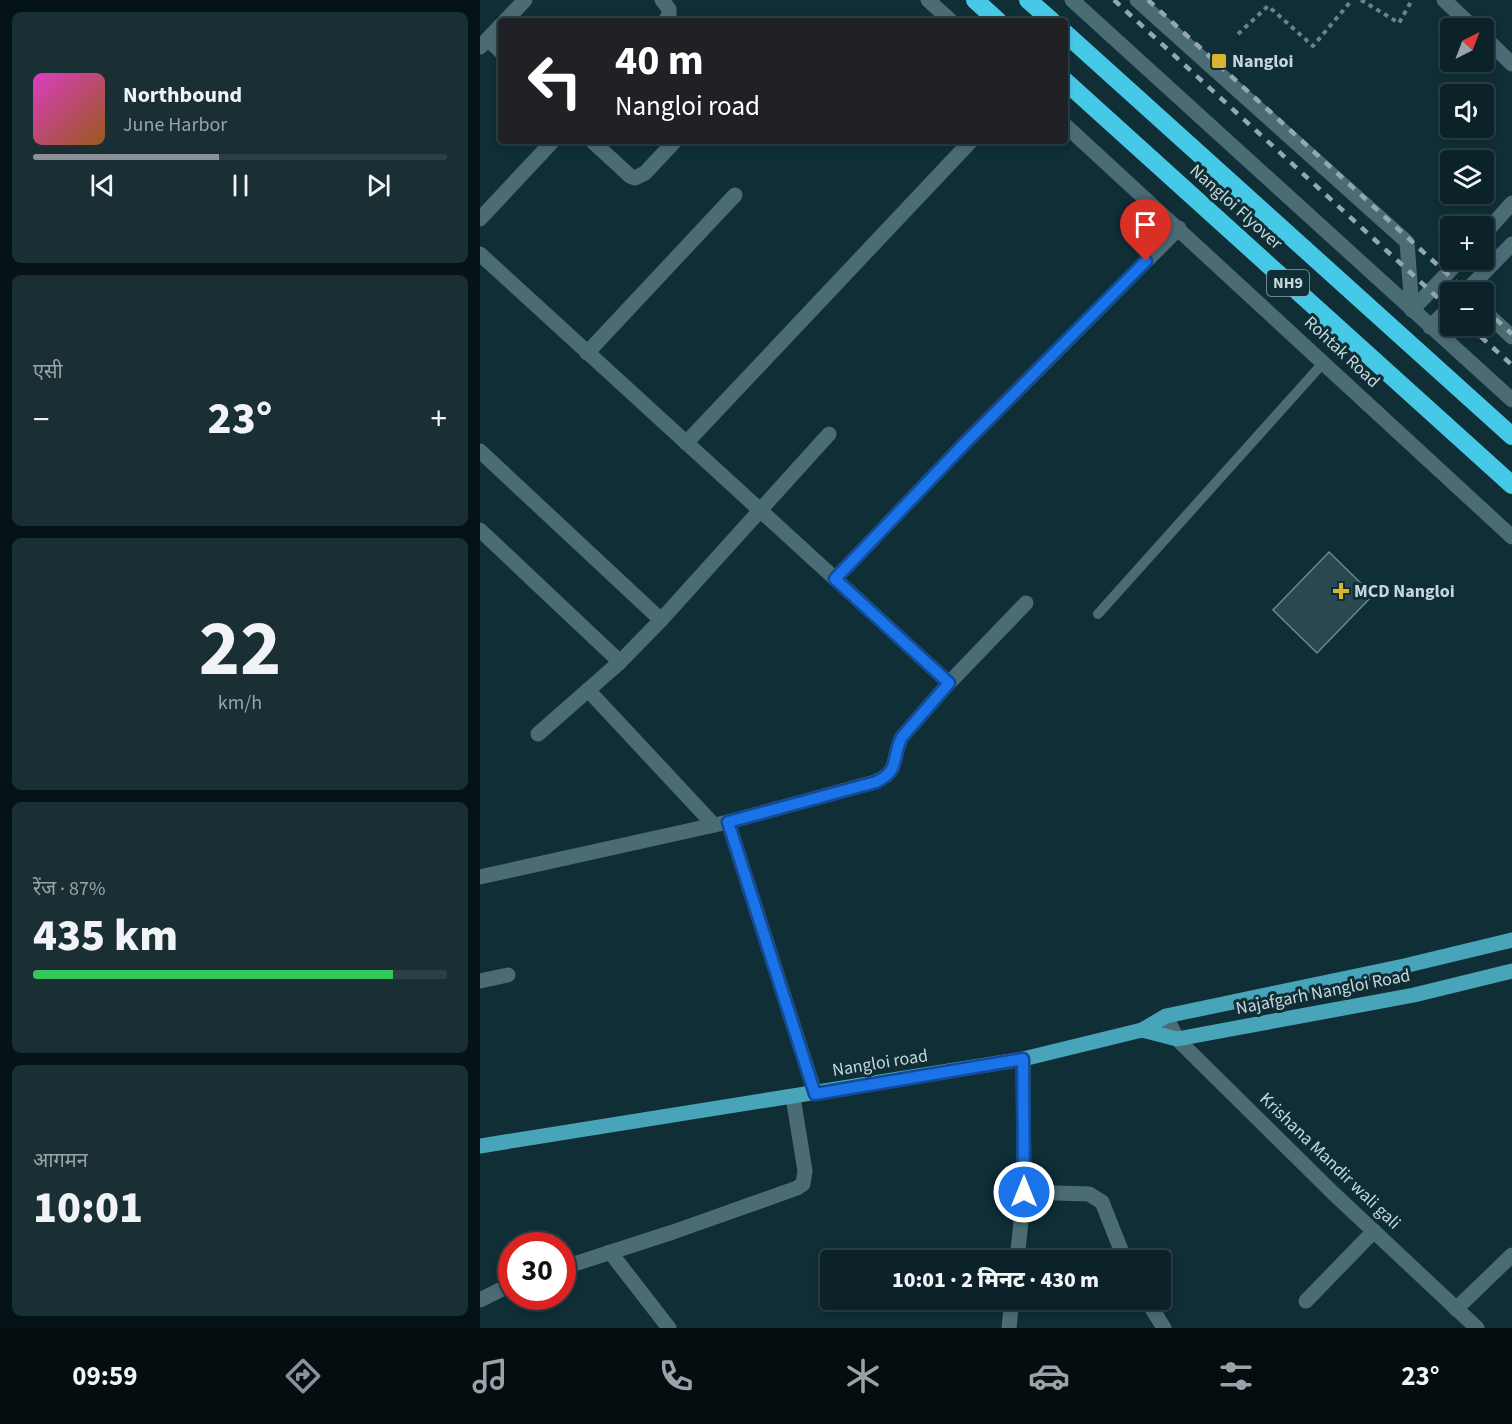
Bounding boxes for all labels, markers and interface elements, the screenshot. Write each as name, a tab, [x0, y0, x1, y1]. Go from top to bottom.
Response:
north arrow	[1440, 18, 1494, 72]
map controls	[1440, 18, 1494, 336]
text: 40 m	[615, 31, 704, 91]
icon: left	[516, 42, 594, 120]
place label: Nangloi	[1232, 49, 1293, 74]
marker: Nangloi	[1210, 52, 1228, 70]
text: Northbound	[123, 79, 242, 111]
button: sound	[1440, 84, 1494, 138]
text: Nangloi road	[615, 87, 760, 126]
text: June Harbor	[123, 111, 227, 139]
button: layers	[1440, 150, 1494, 204]
street label: Nangloi Flyover	[1184, 159, 1288, 256]
icon: previous	[86, 169, 119, 202]
icon: pause	[224, 169, 257, 202]
icon: next	[362, 169, 395, 202]
pin	[1120, 199, 1171, 261]
icon: arrive	[1129, 208, 1162, 241]
button: +	[1440, 216, 1494, 270]
road number: NH9	[1267, 270, 1309, 296]
button: −	[1440, 282, 1494, 336]
street label: Rohtak Road	[1299, 310, 1385, 394]
text: एसी	[33, 358, 63, 386]
text: 23°	[208, 387, 272, 451]
text: −	[33, 396, 49, 443]
text: +	[431, 396, 447, 443]
place label: MCD Nangloi	[1354, 579, 1455, 604]
marker: MCD Nangloi	[1332, 582, 1350, 600]
text: 22	[199, 594, 281, 705]
text: km/h	[218, 689, 262, 717]
text: रेंज · 87%	[33, 875, 105, 903]
text: 435 km	[33, 904, 178, 968]
street label: Najafgarh Nangloi Road	[1234, 963, 1412, 1021]
street label: Nangloi road	[830, 1043, 930, 1083]
street label: Krishana Mandir wali gali	[1254, 1087, 1406, 1235]
text: आगमन	[33, 1147, 88, 1175]
position arrow	[992, 1160, 1056, 1224]
text: 10:01	[33, 1176, 143, 1240]
speed limit sign: 30	[498, 1232, 576, 1310]
text: 10:01 · 2 मिनट · 430 m	[892, 1264, 1099, 1296]
icon: directions	[282, 1355, 324, 1397]
icon: music	[469, 1355, 511, 1397]
icon: phone	[655, 1355, 697, 1397]
icon: climate	[842, 1355, 884, 1397]
icon: car	[1028, 1355, 1070, 1397]
icon: filters	[1215, 1355, 1257, 1397]
text: 09:59	[72, 1357, 137, 1396]
text: 23°	[1401, 1357, 1440, 1396]

